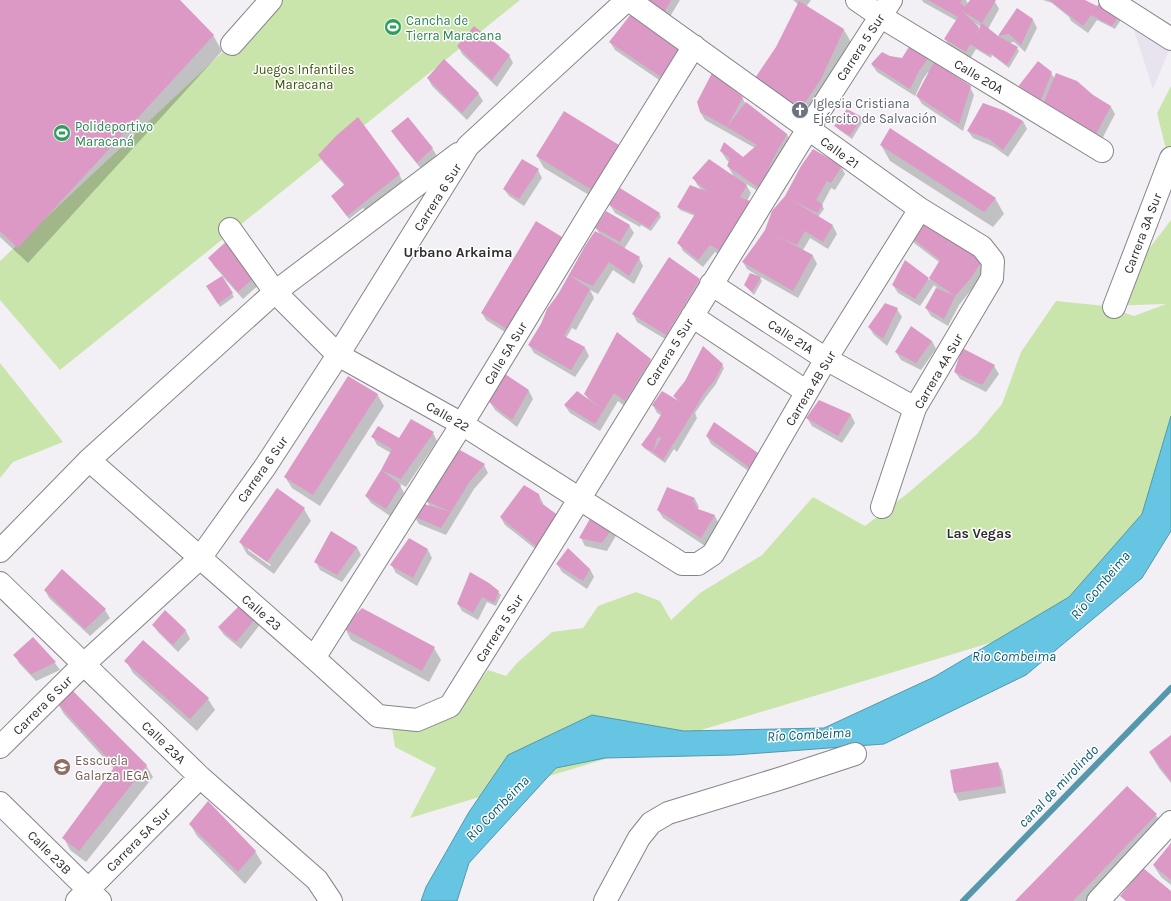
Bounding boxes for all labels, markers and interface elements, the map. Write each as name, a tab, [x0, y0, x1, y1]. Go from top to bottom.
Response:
street label: Carrera 5 Sur	[833, 11, 888, 84]
place label: Cancha de Tierra Maracana	[406, 13, 502, 43]
sports icon: Cancha de Tierra Maracana	[383, 17, 403, 37]
street label: Calle 20A	[951, 56, 1007, 97]
park label: Juegos Infantiles Maracana	[253, 62, 355, 92]
place label: Iglesia Cristiana Ejército de Salvación	[813, 96, 937, 126]
church icon: Iglesia Cristiana Ejército de Salvación	[790, 100, 810, 120]
place label: Polideportivo Maracaná	[75, 119, 153, 149]
sports icon: Polideportivo Maracaná	[52, 123, 72, 143]
street label: Calle 21	[817, 133, 862, 171]
street label: Carrera 6 Sur	[411, 160, 464, 234]
street label: Carrera 3A Sur	[1120, 191, 1165, 275]
district label: Urbano Arkaima	[404, 244, 512, 261]
street label: Carrera 5 Sur	[643, 315, 696, 389]
street label: Calle 21A	[765, 316, 817, 357]
street label: Calle 5A Sur	[481, 319, 530, 387]
street label: Carrera 4A Sur	[911, 331, 966, 412]
street label: Carrera 4B Sur	[782, 348, 839, 429]
street label: Calle 22	[424, 398, 472, 435]
street label: Carrera 6 Sur	[234, 433, 291, 505]
district label: Las Vegas	[946, 525, 1012, 542]
water label: Río Combeima	[1067, 548, 1134, 623]
street label: Calle 23	[239, 591, 284, 634]
street label: Carrera 5 Sur	[473, 591, 526, 665]
water label: Rio Combeima	[972, 648, 1056, 665]
street label: Carrera 6 Sur	[10, 673, 75, 738]
street label: Calle 23A	[139, 718, 189, 767]
water label: Río Combeima	[767, 724, 852, 745]
water label: canal de mirolindo	[1015, 741, 1102, 831]
place label: Esscuela Galarza IEGA	[75, 753, 150, 783]
school or university icon: Esscuela Galarza IEGA	[52, 757, 72, 777]
water label: Río Combeima	[462, 772, 533, 845]
street label: Carrera 5A Sur	[103, 804, 174, 875]
street label: Calle 23B	[25, 827, 75, 877]

